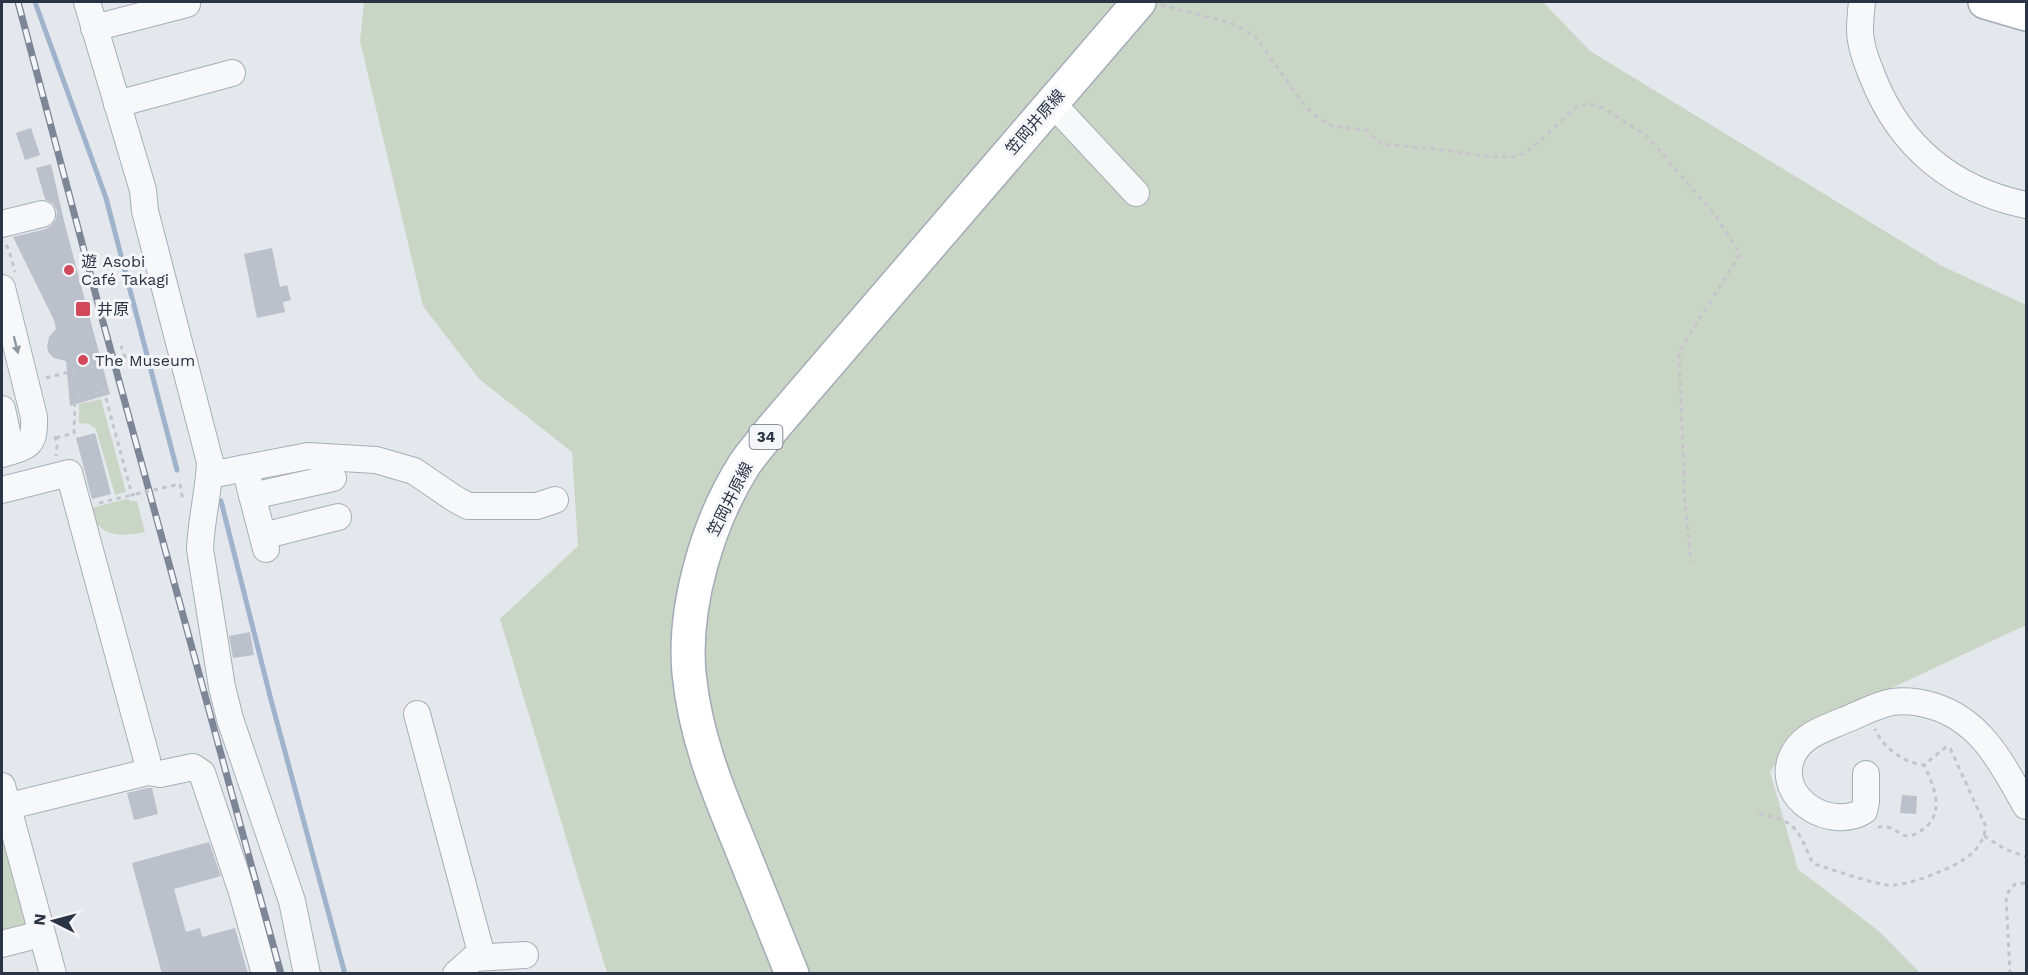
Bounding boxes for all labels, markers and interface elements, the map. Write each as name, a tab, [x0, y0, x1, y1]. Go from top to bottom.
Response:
street label: 笠岡井原線	[1002, 86, 1068, 158]
place label: 遊 Asobi Café Takagi	[81, 252, 169, 289]
marker: 遊 Asobi Café Takagi	[62, 263, 76, 277]
marker: 井原	[74, 300, 92, 318]
place label: 井原	[97, 300, 129, 319]
one-way arrow	[12, 336, 22, 354]
place label: The Museum	[95, 351, 195, 370]
marker: The Museum	[76, 353, 90, 367]
road number: 34	[750, 425, 783, 449]
street label: 笠岡井原線	[703, 459, 757, 539]
north arrow	[24, 891, 84, 951]
text: N	[30, 913, 50, 926]

